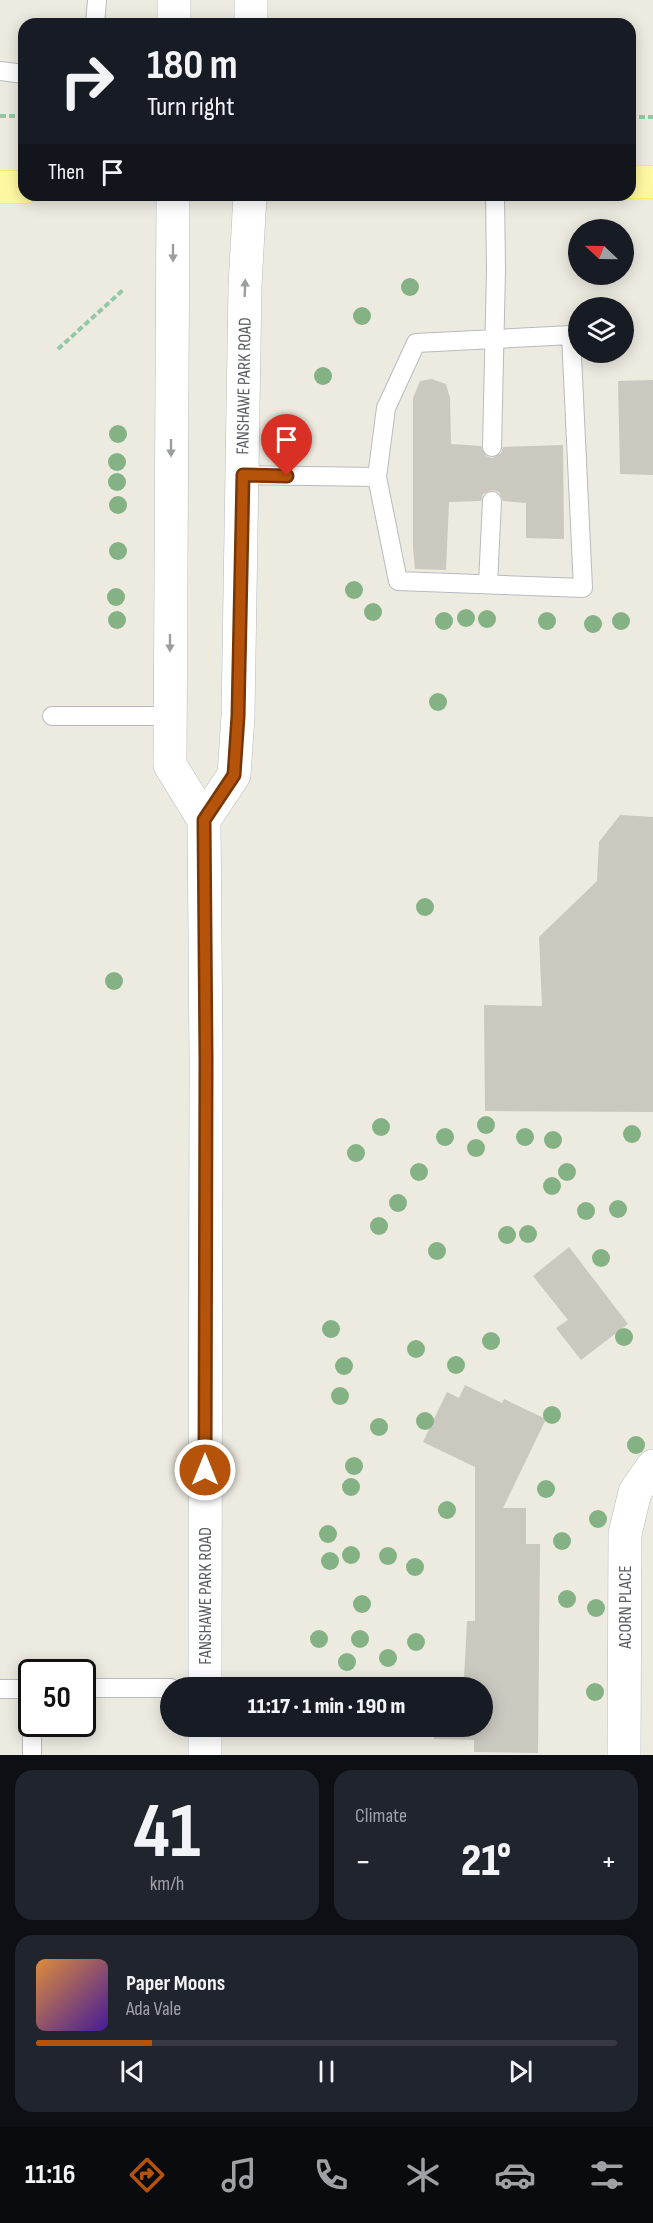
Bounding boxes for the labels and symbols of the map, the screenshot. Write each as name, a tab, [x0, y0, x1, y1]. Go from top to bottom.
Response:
north arrow	[568, 219, 634, 285]
one-way arrow	[168, 244, 178, 263]
one-way arrow	[241, 279, 250, 298]
street label: FANSHAWE PARK ROAD	[232, 317, 256, 455]
pin	[261, 414, 312, 476]
one-way arrow	[166, 439, 176, 458]
one-way arrow	[165, 634, 175, 653]
position arrow	[173, 1438, 237, 1502]
street label: FANSHAWE PARK ROAD	[195, 1527, 216, 1665]
street label: ACORN PLACE	[615, 1565, 636, 1650]
speed limit sign: 50	[18, 1659, 96, 1737]

